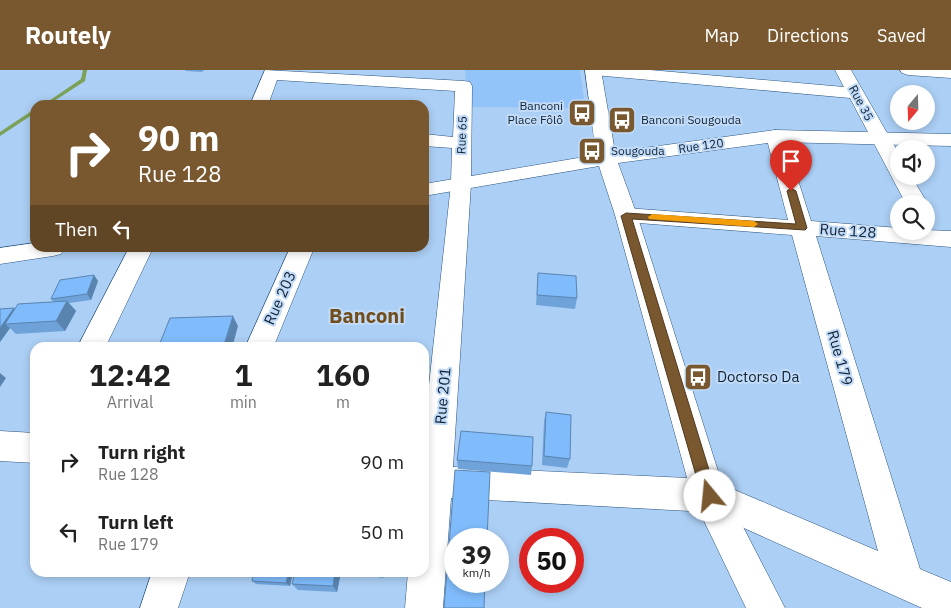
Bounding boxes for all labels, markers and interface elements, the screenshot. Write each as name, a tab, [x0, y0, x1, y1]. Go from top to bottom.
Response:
text: Routely	[25, 19, 111, 51]
text: Map	[704, 24, 739, 47]
text: Directions	[767, 24, 849, 47]
text: Saved	[877, 24, 926, 47]
street label: Rue 35	[846, 82, 877, 123]
north arrow	[890, 85, 935, 130]
map controls	[890, 85, 935, 240]
place label: Banconi Place Fôlô	[508, 98, 563, 127]
bus stop icon: Banconi Place Fôlô	[567, 98, 597, 128]
bus stop icon: Banconi Sougouda	[607, 105, 637, 135]
place label: Banconi Sougouda	[641, 112, 742, 127]
text: 90 m	[138, 115, 220, 161]
street label: Rue 65	[453, 116, 470, 154]
icon: right	[55, 120, 120, 185]
street label: Rue 120	[677, 135, 725, 156]
bus stop icon: Sougouda	[577, 136, 607, 166]
pin	[770, 140, 812, 191]
button: sound	[890, 140, 935, 185]
place label: Sougouda	[611, 143, 665, 158]
icon: arrive	[777, 147, 805, 175]
text: Rue 128	[138, 159, 221, 188]
button: search	[890, 195, 935, 240]
icon: left	[108, 215, 136, 243]
text: Then	[55, 217, 98, 241]
street label: Rue 128	[819, 219, 877, 242]
street label: Rue 203	[259, 268, 300, 328]
district label: Banconi	[329, 302, 405, 329]
street label: Rue 179	[824, 328, 857, 388]
text: 12:42	[89, 355, 171, 394]
text: 1	[234, 355, 252, 394]
text: 160	[316, 355, 370, 394]
bus stop icon: Doctorso Da	[683, 362, 713, 392]
street label: Rue 201	[431, 367, 454, 425]
place label: Doctorso Da	[717, 367, 799, 386]
text: Arrival	[107, 392, 153, 412]
text: min	[230, 392, 257, 412]
text: m	[336, 392, 350, 412]
text: Turn right	[98, 440, 185, 464]
icon: right	[55, 448, 83, 476]
text: 90 m	[360, 450, 404, 474]
text: Rue 128	[98, 464, 159, 484]
position arrow	[683, 469, 735, 521]
text: Turn left	[98, 510, 174, 534]
icon: left	[55, 518, 83, 546]
text: 50 m	[360, 520, 404, 544]
speed limit sign: 50	[519, 528, 584, 593]
text: Rue 179	[98, 534, 159, 554]
text: 39	[461, 538, 492, 571]
text: km/h	[462, 565, 491, 580]

